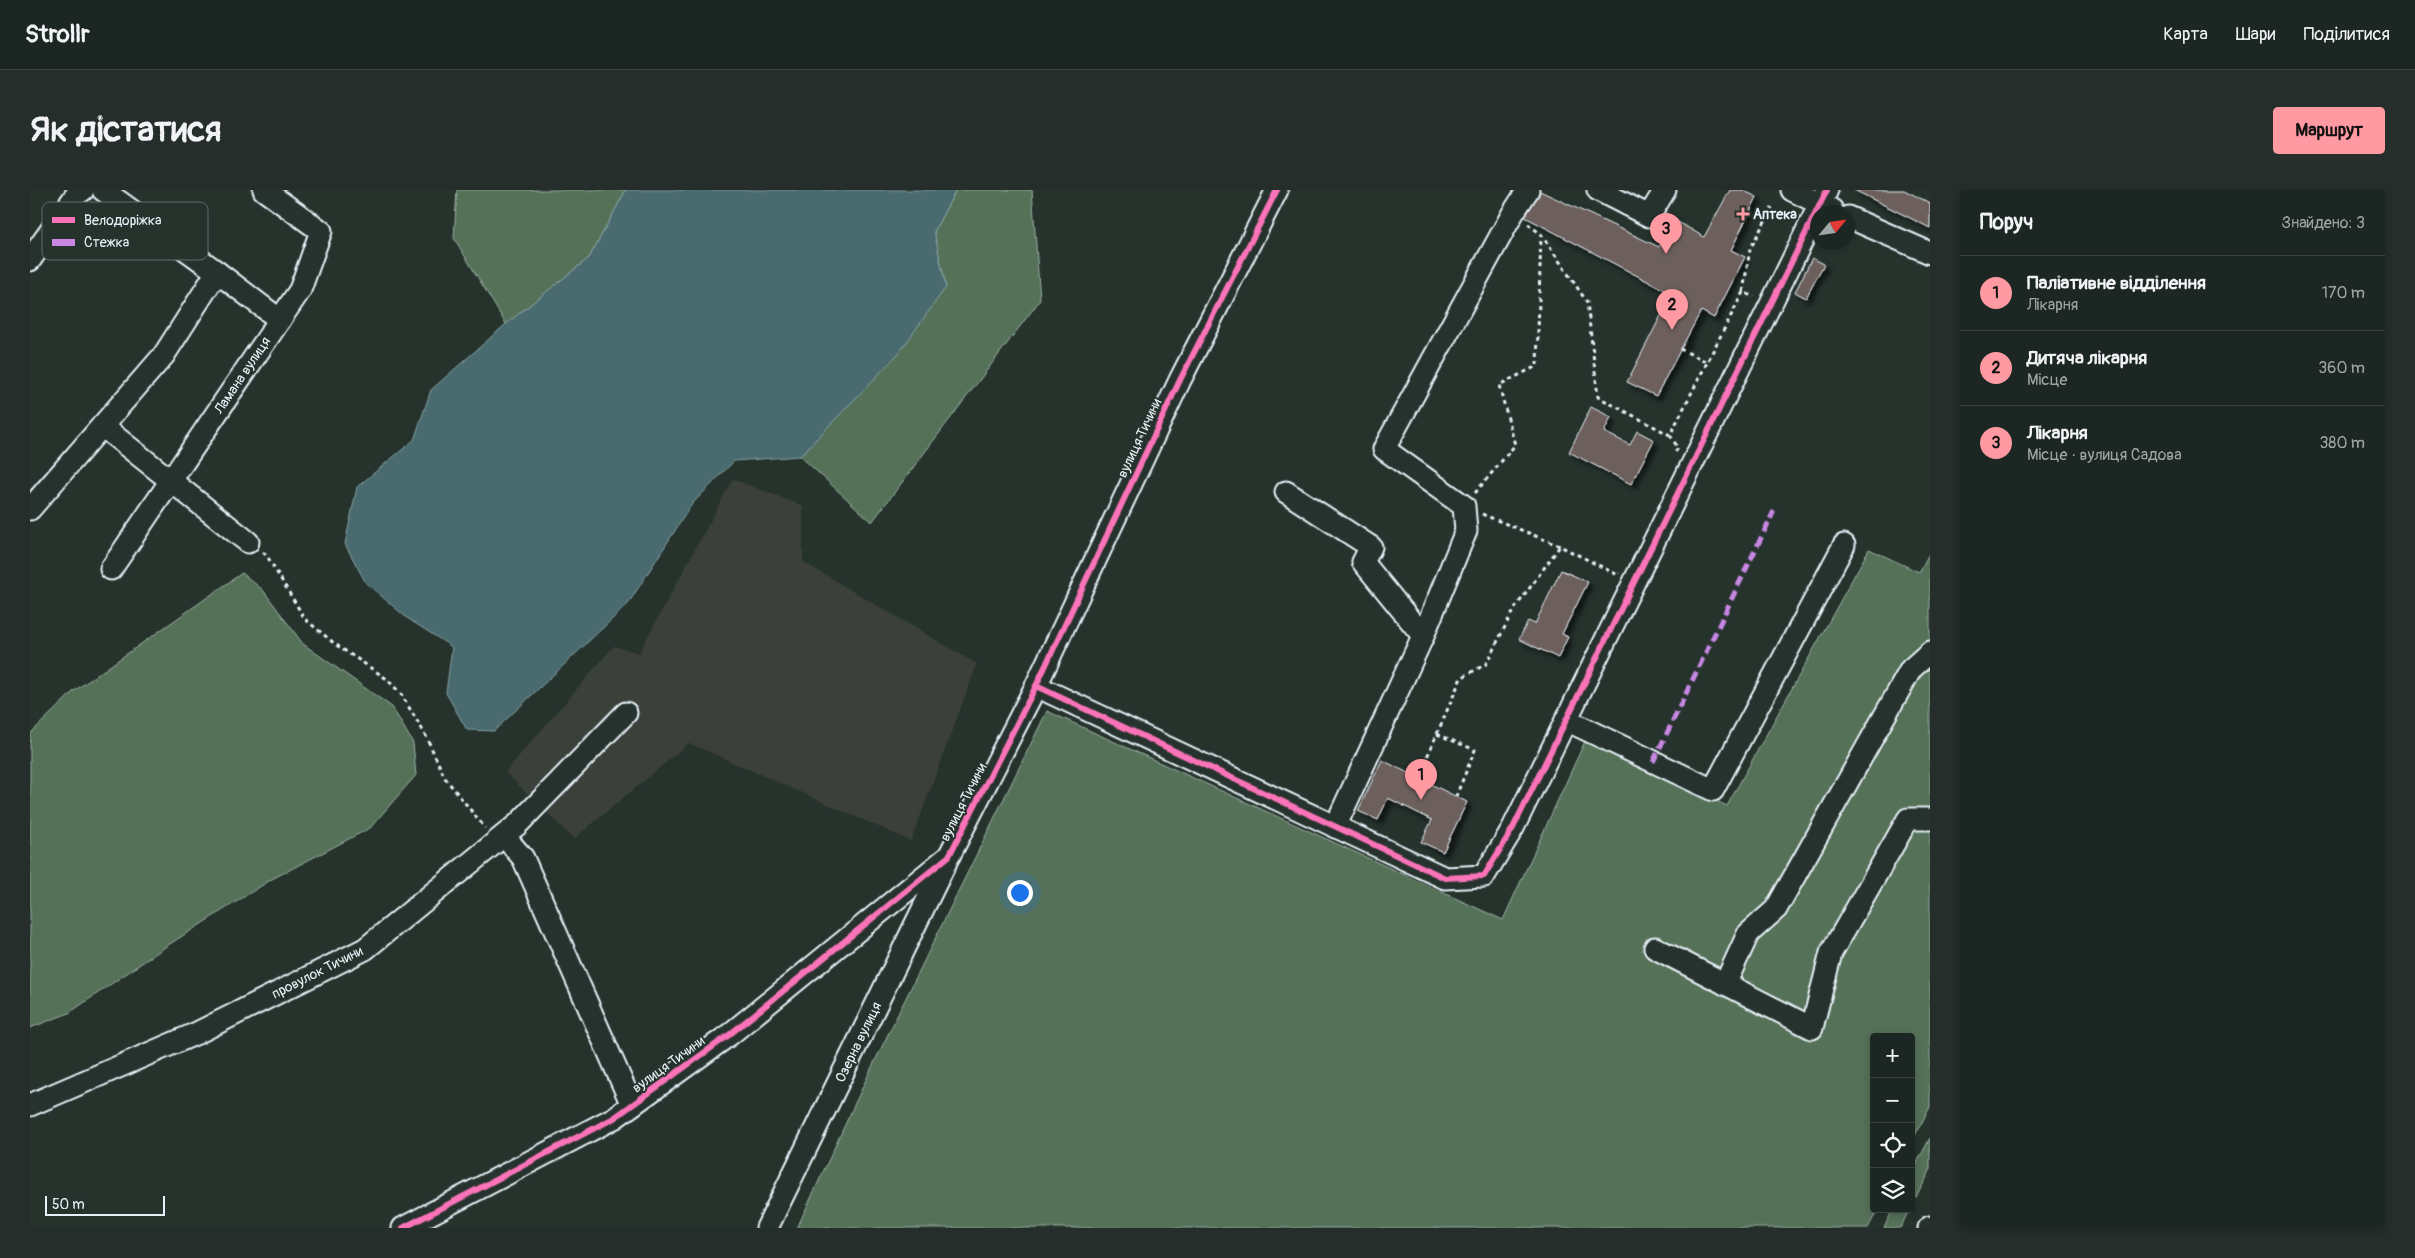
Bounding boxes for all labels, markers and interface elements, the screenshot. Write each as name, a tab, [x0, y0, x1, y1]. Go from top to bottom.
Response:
text: Strollr	[25, 20, 90, 49]
text: Карта	[2163, 23, 2208, 46]
text: Шари	[2236, 23, 2275, 46]
text: Поділитися	[2303, 23, 2390, 46]
button: Маршрут	[2273, 107, 2385, 154]
text: Як дістатися	[30, 108, 221, 152]
legend	[42, 202, 208, 260]
north arrow	[1810, 205, 1855, 250]
place label: Аптека	[1753, 206, 1797, 223]
marker: Аптека	[1737, 208, 1749, 220]
text: Поруч	[1980, 209, 2033, 236]
text: Велодоріжка	[84, 212, 161, 229]
pin: 3	[1650, 213, 1682, 254]
text: Знайдено: 3	[2282, 213, 2365, 233]
text: Стежка	[84, 234, 129, 251]
text: Паліативне відділення	[2027, 271, 2206, 295]
text: 1	[1993, 283, 1999, 303]
text: 170 m	[2322, 283, 2365, 303]
pin: 2	[1656, 289, 1688, 330]
text: Лікарня	[2027, 295, 2078, 315]
street label: Ламана вулиця	[210, 334, 274, 418]
text: Дитяча лікарня	[2027, 346, 2147, 370]
text: 2	[1992, 358, 2000, 378]
text: 360 m	[2318, 358, 2365, 378]
text: Місце	[2027, 370, 2067, 390]
street label: вулиця Тичини	[1114, 396, 1165, 480]
text: Лікарня	[2027, 421, 2088, 445]
text: 3	[1992, 433, 2000, 453]
text: 380 m	[2319, 433, 2365, 453]
text: Місце · вулиця Садова	[2027, 445, 2182, 465]
pin: 1	[1405, 759, 1437, 800]
street label: вулиця Тичини	[936, 760, 990, 844]
your location	[1007, 880, 1033, 906]
street label: провулок Тичини	[269, 942, 366, 1003]
street label: Озерна вулиця	[832, 999, 885, 1085]
street label: вулиця Тичини	[629, 1032, 708, 1096]
map controls	[1870, 1033, 1915, 1213]
button: +	[1870, 1033, 1915, 1078]
button: −	[1870, 1078, 1915, 1123]
button: locate	[1870, 1123, 1915, 1168]
button: layers	[1870, 1168, 1915, 1213]
scale bar	[45, 1193, 165, 1216]
text: 50 m	[52, 1196, 85, 1213]

